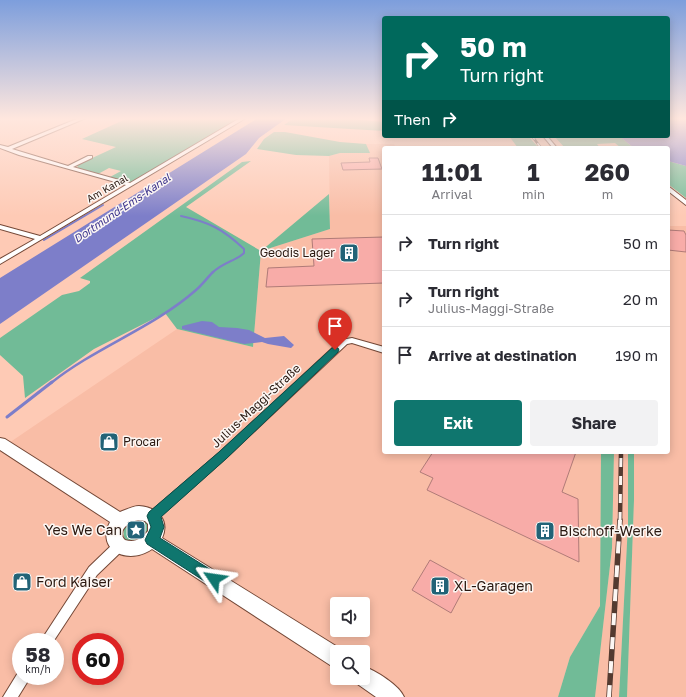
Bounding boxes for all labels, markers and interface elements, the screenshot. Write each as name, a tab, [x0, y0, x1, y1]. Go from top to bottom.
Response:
text: 50 m	[460, 30, 527, 63]
icon: right	[394, 32, 446, 84]
text: Turn right	[460, 64, 544, 86]
icon: right	[438, 108, 460, 130]
text: Then	[394, 110, 430, 128]
text: 11:01	[422, 157, 482, 186]
text: 1	[527, 157, 540, 186]
text: 260	[585, 157, 630, 186]
water label: Dortmund-Ems-Kanal	[71, 170, 173, 245]
street label: Am Kanal	[84, 171, 130, 205]
text: Arrival	[432, 186, 472, 202]
text: min	[522, 186, 545, 202]
text: m	[602, 186, 613, 202]
icon: right	[394, 232, 416, 254]
text: Turn right	[428, 234, 499, 252]
text: 50 m	[623, 234, 658, 252]
building icon: Geodis Lager	[338, 242, 360, 264]
place label: Geodis Lager	[260, 245, 335, 260]
text: Turn right	[428, 282, 499, 300]
icon: right	[394, 288, 416, 310]
text: 20 m	[623, 290, 658, 308]
text: Julius-Maggi-Straße	[428, 300, 554, 316]
pin	[318, 309, 352, 350]
icon: arrive	[324, 315, 346, 337]
icon: arrive	[394, 344, 416, 366]
text: Arrive at destination	[428, 346, 577, 364]
text: 190 m	[615, 346, 658, 364]
street label: Julius-Maggi-Straße	[208, 360, 303, 451]
button: Exit	[394, 400, 522, 446]
button: Share	[530, 400, 658, 446]
shop icon: Procar	[98, 431, 120, 453]
place label: Procar	[123, 434, 161, 449]
place icon: Yes We Can	[125, 519, 147, 541]
building icon: Bischoff-Werke	[534, 520, 556, 542]
place label: Yes We Can	[45, 521, 122, 538]
place label: Bischoff-Werke	[559, 522, 662, 539]
position arrow	[193, 558, 235, 600]
shop icon: Ford Kaiser	[11, 571, 33, 593]
place label: Ford Kaiser	[36, 573, 113, 590]
building icon: XL-Garagen	[429, 575, 451, 597]
place label: XL-Garagen	[454, 577, 533, 594]
map controls	[330, 597, 370, 685]
button: sound	[330, 597, 370, 637]
speed limit sign: 60	[72, 633, 124, 685]
text: 58	[25, 642, 50, 666]
button: search	[330, 645, 370, 685]
text: km/h	[25, 663, 51, 675]

